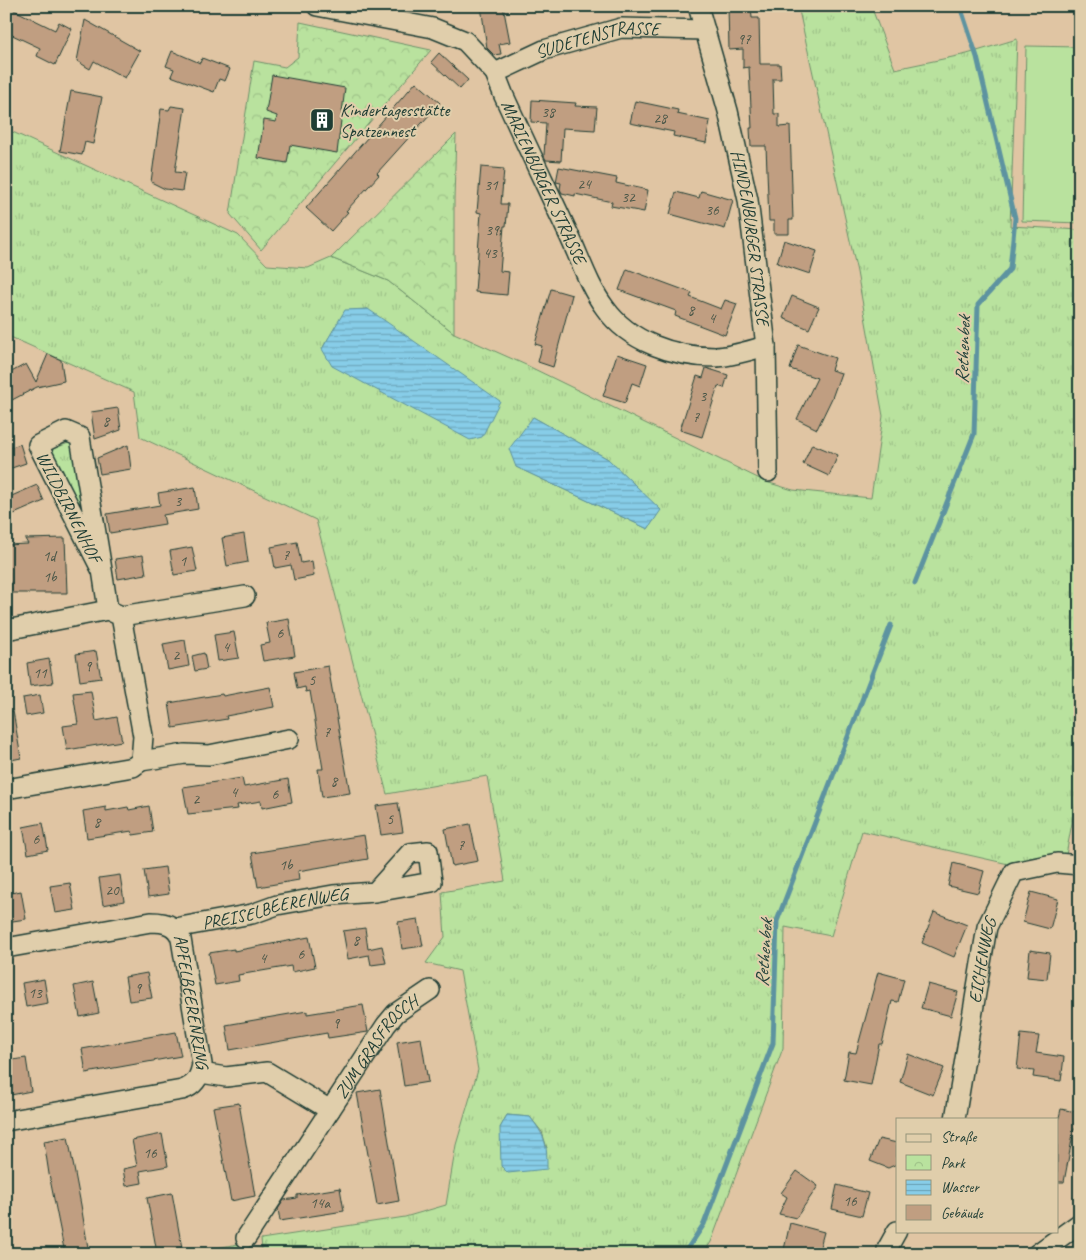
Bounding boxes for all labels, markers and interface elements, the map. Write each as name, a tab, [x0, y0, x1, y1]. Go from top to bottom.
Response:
street label: SUDETENSTRASSE	[532, 16, 662, 64]
house number: 97	[737, 30, 752, 49]
street label: MARIENBURGER STRASSE	[496, 97, 592, 269]
place label: Kindertagesstätte Spatzennest	[340, 99, 451, 142]
house number: 38	[541, 103, 556, 122]
building icon: Kindertagesstätte Spatzennest	[309, 107, 335, 133]
house number: 28	[653, 109, 668, 128]
street label: HINDENBURGER STRASSE	[726, 148, 775, 329]
house number: 24	[577, 175, 592, 194]
house number: 31	[484, 176, 499, 195]
house number: 32	[621, 188, 636, 207]
house number: 36	[705, 201, 720, 220]
house number: 39	[485, 221, 500, 240]
house number: 43	[483, 244, 498, 263]
house number: 8	[688, 301, 696, 320]
house number: 4	[709, 309, 717, 328]
water label: Rethenbek	[950, 313, 976, 384]
house number: 3	[700, 387, 708, 406]
house number: 7	[693, 408, 701, 427]
house number: 8	[103, 412, 111, 431]
street label: WILDBIRNENHOF	[32, 448, 108, 568]
house number: 3	[175, 492, 183, 511]
house number: 7	[283, 546, 291, 565]
house number: 1d	[43, 547, 57, 566]
house number: 1	[180, 552, 188, 571]
house number: 1b	[43, 568, 58, 587]
house number: 6	[277, 624, 285, 643]
house number: 4	[223, 638, 231, 657]
house number: 2	[173, 646, 181, 665]
house number: 9	[85, 657, 93, 676]
house number: 11	[33, 664, 48, 683]
house number: 5	[309, 671, 317, 690]
house number: 7	[324, 723, 332, 742]
house number: 8	[331, 772, 339, 791]
house number: 4	[231, 783, 239, 802]
house number: 6	[272, 785, 280, 804]
house number: 2	[193, 790, 201, 809]
house number: 5	[387, 810, 395, 829]
house number: 8	[94, 813, 102, 832]
house number: 6	[33, 830, 41, 849]
house number: 7	[458, 836, 466, 855]
house number: 1b	[279, 856, 294, 875]
house number: 20	[105, 881, 120, 900]
street label: PREISELBEERENWEG	[200, 883, 351, 934]
street label: EICHENWEG	[964, 912, 1002, 1005]
water label: Rethenbek	[750, 916, 779, 987]
house number: 8	[353, 931, 361, 950]
street label: APFELBEERENRING	[169, 932, 214, 1073]
house number: 6	[298, 945, 306, 964]
house number: 4	[260, 949, 268, 968]
house number: 9	[135, 979, 143, 998]
house number: 13	[28, 984, 43, 1003]
street label: ZUM GRASFROSCH	[330, 989, 424, 1102]
house number: 9	[333, 1014, 341, 1033]
legend	[896, 1118, 1058, 1232]
text: Straße	[941, 1128, 977, 1147]
house number: 16	[143, 1144, 158, 1163]
text: Park	[941, 1154, 966, 1173]
text: Wasser	[941, 1178, 980, 1197]
house number: 16	[843, 1192, 858, 1211]
house number: 14a	[310, 1194, 331, 1213]
text: Gebäude	[941, 1204, 984, 1223]

